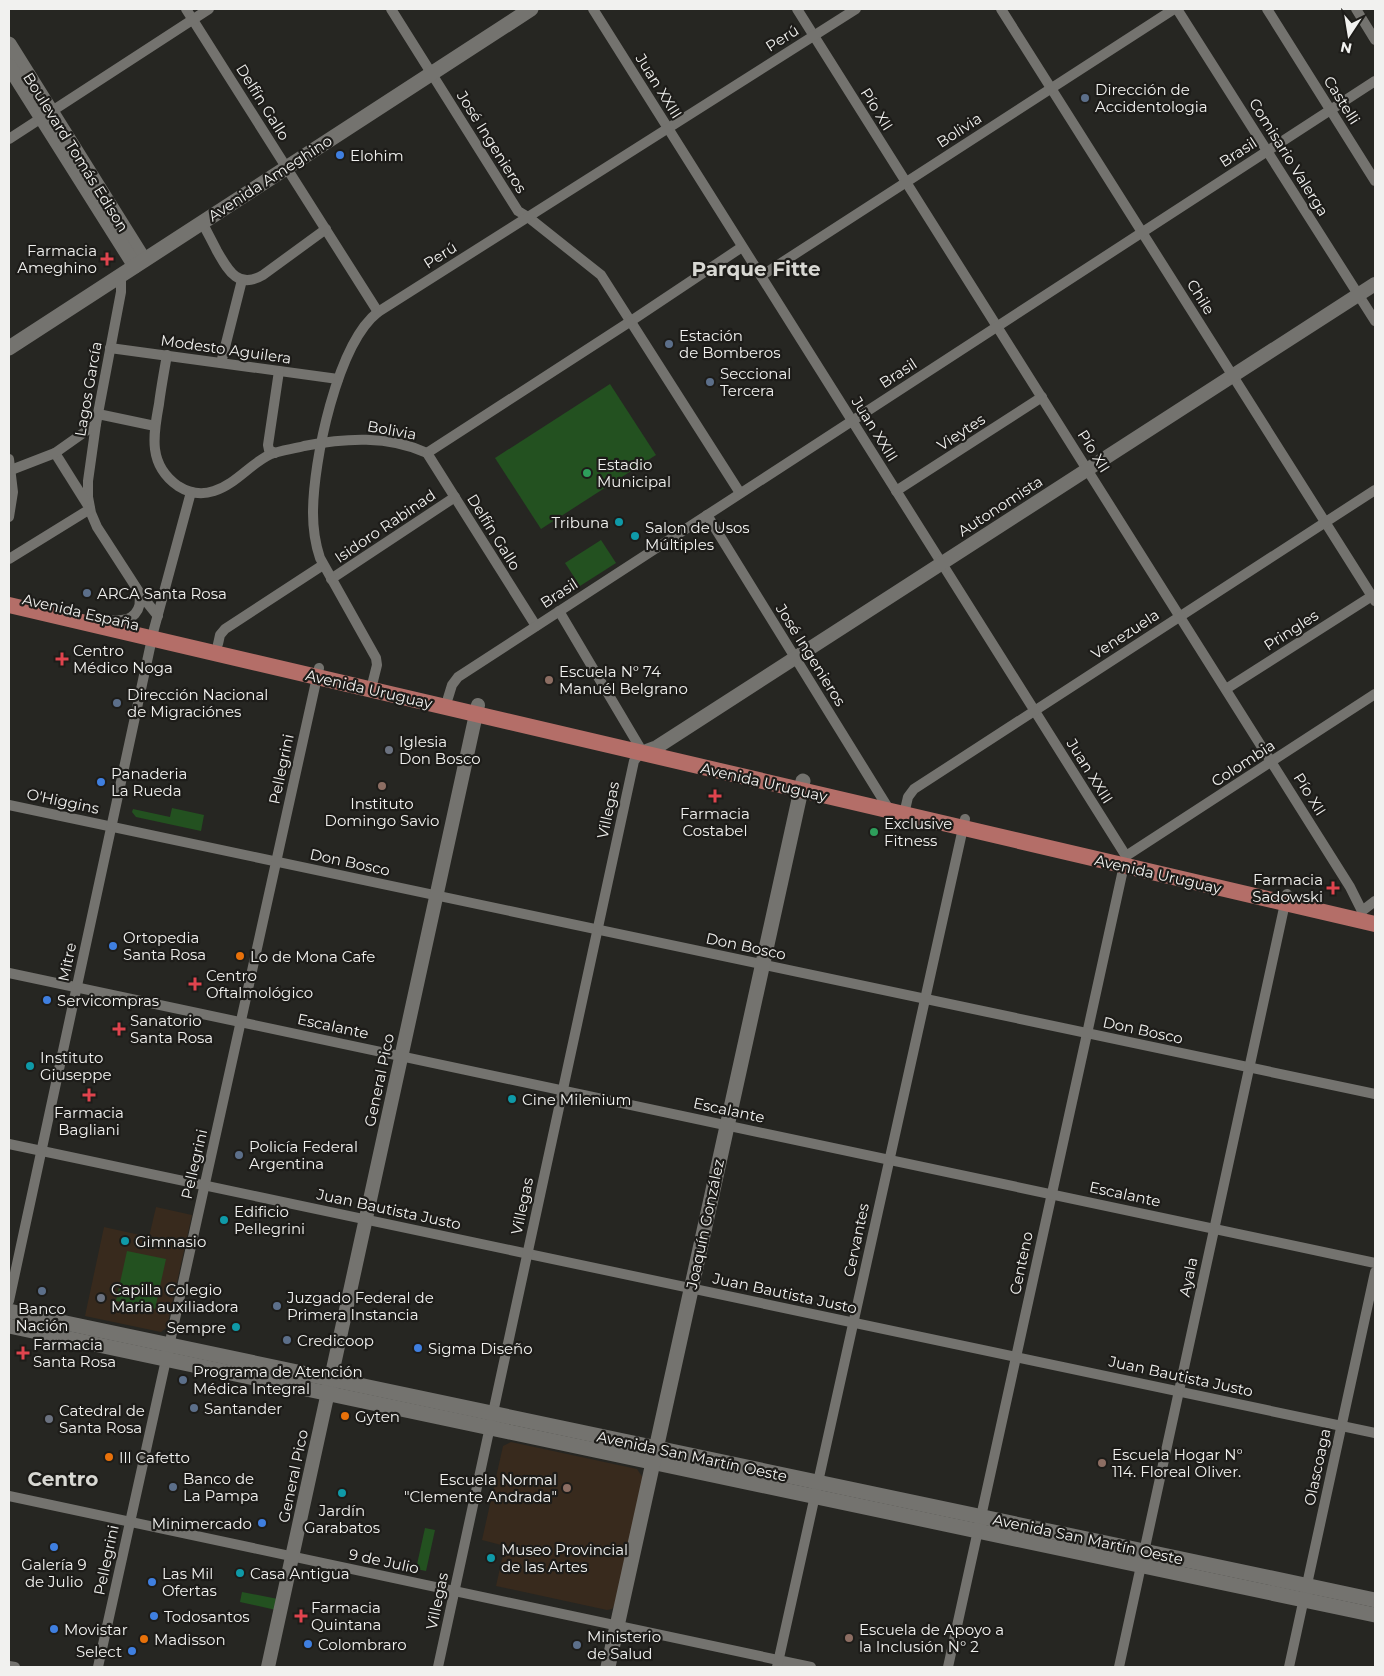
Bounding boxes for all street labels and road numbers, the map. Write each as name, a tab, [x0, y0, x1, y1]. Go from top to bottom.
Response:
street label: Perú	[762, 20, 802, 56]
street label: Juan XXIII	[631, 49, 686, 122]
street label: Delfín Gallo	[232, 60, 294, 144]
street label: Boulevard Tomás Edison	[19, 69, 133, 235]
street label: Castelli	[1320, 72, 1364, 128]
street label: Pío XII	[857, 84, 897, 134]
street label: José Ingenieros	[452, 86, 531, 197]
street label: Comisario Valerga	[1245, 94, 1333, 220]
street label: Bolivia	[933, 108, 985, 152]
street label: Avenida Ameghino	[204, 131, 336, 225]
street label: Brasil	[1216, 133, 1260, 171]
street label: Perú	[420, 237, 460, 273]
street label: Chile	[1183, 276, 1219, 318]
street label: Modesto Aguilera	[159, 330, 293, 368]
street label: Lagos García	[70, 340, 106, 438]
street label: Brasil	[876, 354, 920, 392]
street label: Juan XXIII	[847, 392, 902, 465]
street label: Vieytes	[933, 409, 989, 455]
street label: Bolivia	[366, 416, 418, 444]
street label: Pío XII	[1074, 426, 1114, 476]
street label: Autonomista	[954, 472, 1046, 540]
street label: Isidoro Rabinad	[331, 485, 439, 567]
street label: Delfín Gallo	[463, 490, 525, 574]
street label: Brasil	[537, 574, 581, 612]
street label: Avenida España	[21, 589, 141, 635]
street label: José Ingenieros	[771, 599, 850, 710]
street label: Venezuela	[1087, 605, 1163, 663]
street label: Pringles	[1260, 605, 1322, 655]
street label: Avenida Uruguay	[304, 665, 435, 713]
street label: Pellegrini	[264, 732, 298, 806]
street label: Juan XXIII	[1062, 734, 1117, 807]
street label: Colombia	[1208, 735, 1278, 791]
street label: Avenida Uruguay	[699, 758, 830, 806]
street label: Pío XII	[1290, 769, 1330, 819]
street label: Villegas	[593, 780, 623, 840]
street label: O'Higgins	[25, 784, 101, 818]
street label: Don Bosco	[308, 844, 392, 880]
street label: Avenida Uruguay	[1093, 850, 1224, 898]
street label: Don Bosco	[704, 928, 788, 964]
street label: Mitre	[54, 941, 80, 983]
street label: Escalante	[296, 1009, 370, 1043]
street label: Don Bosco	[1101, 1012, 1185, 1048]
street label: General Pico	[360, 1032, 398, 1128]
street label: Escalante	[692, 1093, 766, 1127]
street label: Pellegrini	[177, 1127, 211, 1201]
street label: Joaquín González	[682, 1157, 728, 1292]
street label: Villegas	[507, 1176, 537, 1236]
street label: Escalante	[1088, 1177, 1162, 1211]
street label: Juan Bautista Justo	[314, 1184, 463, 1234]
street label: Cervantes	[839, 1202, 873, 1278]
street label: Centeno	[1005, 1230, 1037, 1296]
street label: Ayala	[1175, 1255, 1201, 1299]
street label: Juan Bautista Justo	[710, 1268, 859, 1318]
street label: Juan Bautista Justo	[1106, 1351, 1255, 1401]
street label: Avenida San Martín Oeste	[595, 1427, 789, 1485]
street label: Olascoaga	[1300, 1427, 1334, 1507]
street label: General Pico	[274, 1428, 312, 1524]
street label: Avenida San Martín Oeste	[991, 1510, 1185, 1568]
street label: Pellegrini	[89, 1523, 123, 1597]
street label: 9 de Julio	[347, 1544, 421, 1578]
street label: Villegas	[422, 1571, 452, 1631]

